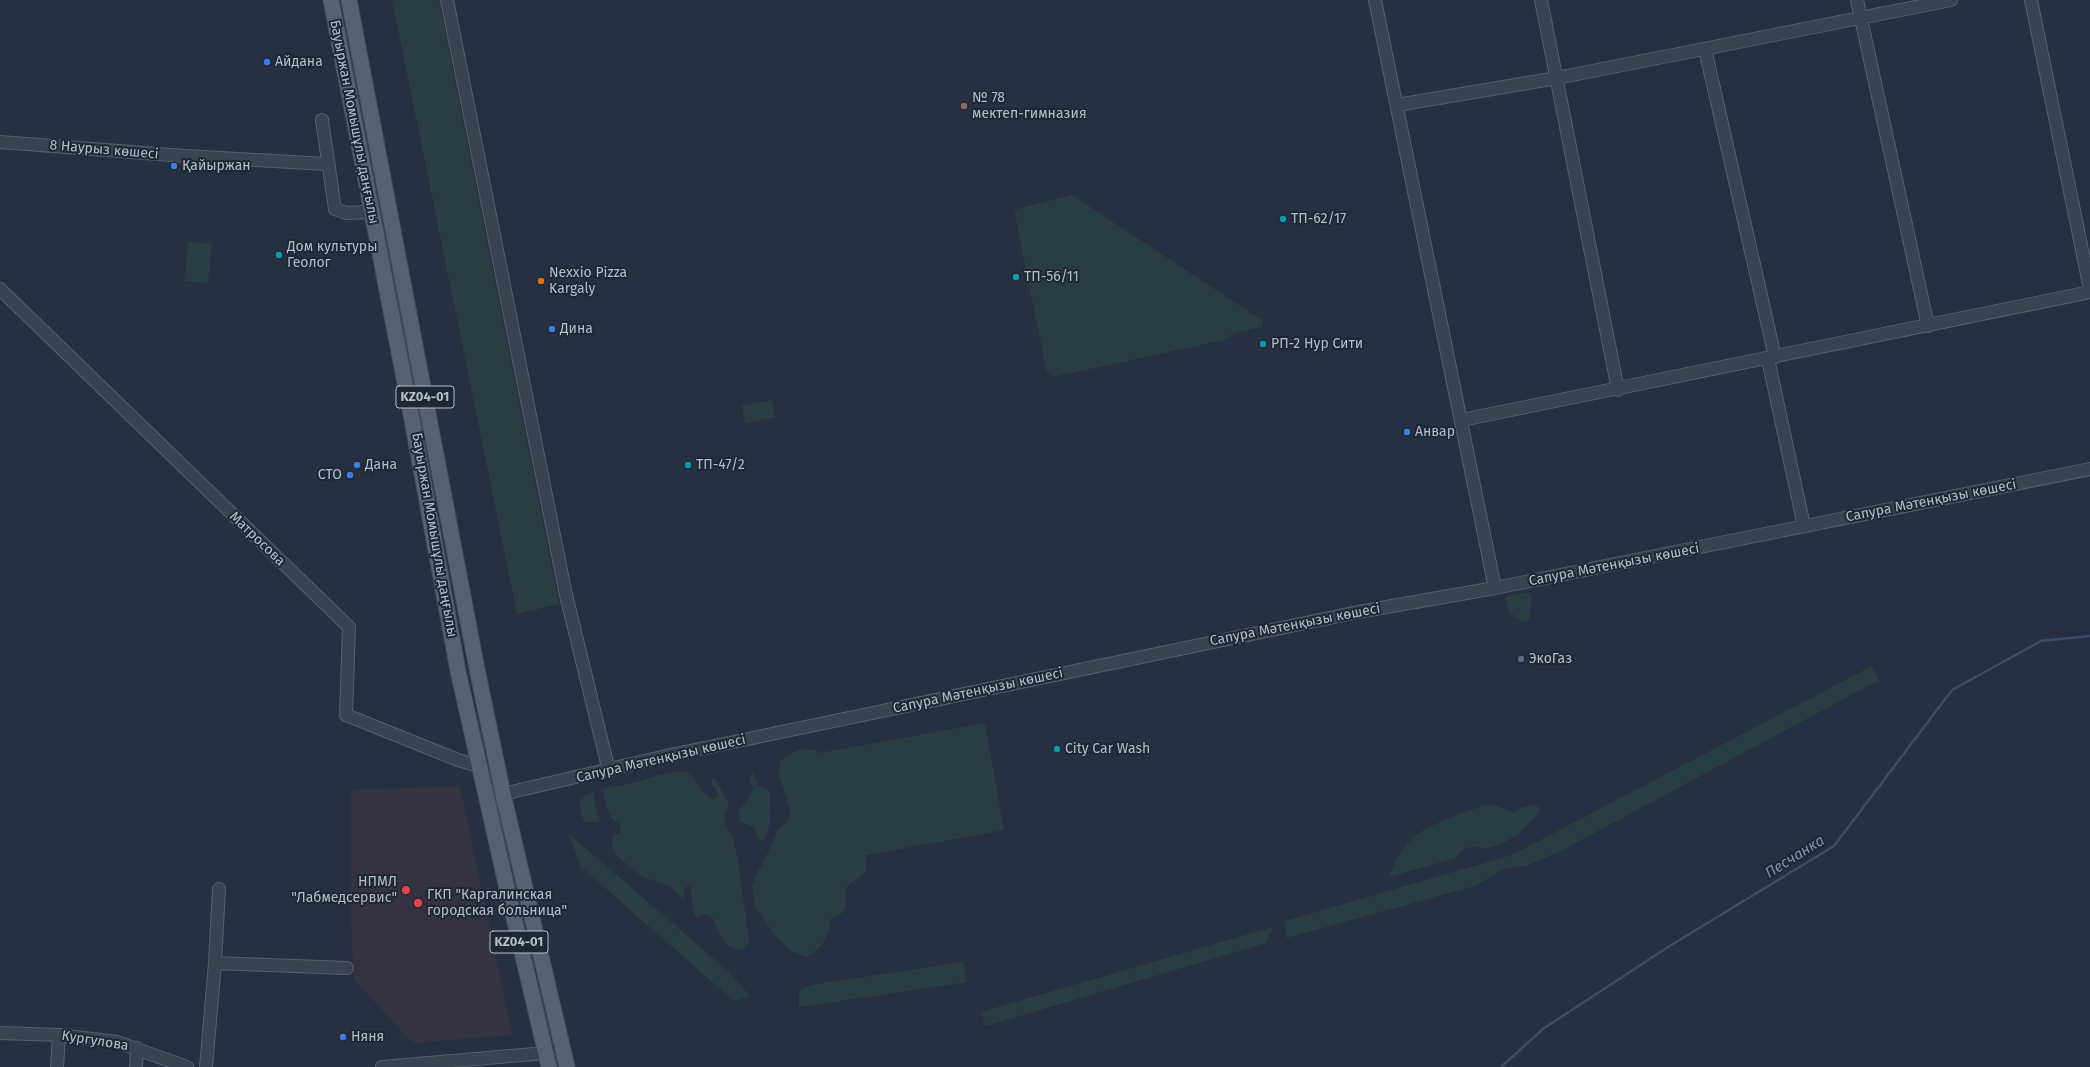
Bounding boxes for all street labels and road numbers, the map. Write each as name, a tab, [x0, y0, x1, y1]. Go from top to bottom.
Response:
street label: Бауыржан Момышұлы даңғылы	[326, 19, 382, 225]
street label: 8 Наурыз көшесі	[49, 137, 159, 163]
road number: KZ04-01	[396, 386, 454, 408]
street label: Бауыржан Момышұлы даңғылы	[408, 431, 460, 639]
street label: Сапура Мәтенқызы көшесі	[1844, 476, 2018, 526]
street label: Матросова	[226, 508, 288, 570]
street label: Сапура Мәтенқызы көшесі	[1527, 540, 1701, 590]
street label: Сапура Мәтенқызы көшесі	[1208, 600, 1382, 650]
street label: Сапура Мәтенқызы көшесі	[891, 665, 1065, 717]
street label: Сапура Мәтенқызы көшесі	[575, 731, 747, 787]
road number: KZ04-01	[490, 931, 548, 953]
street label: Кургулова	[60, 1027, 130, 1055]

